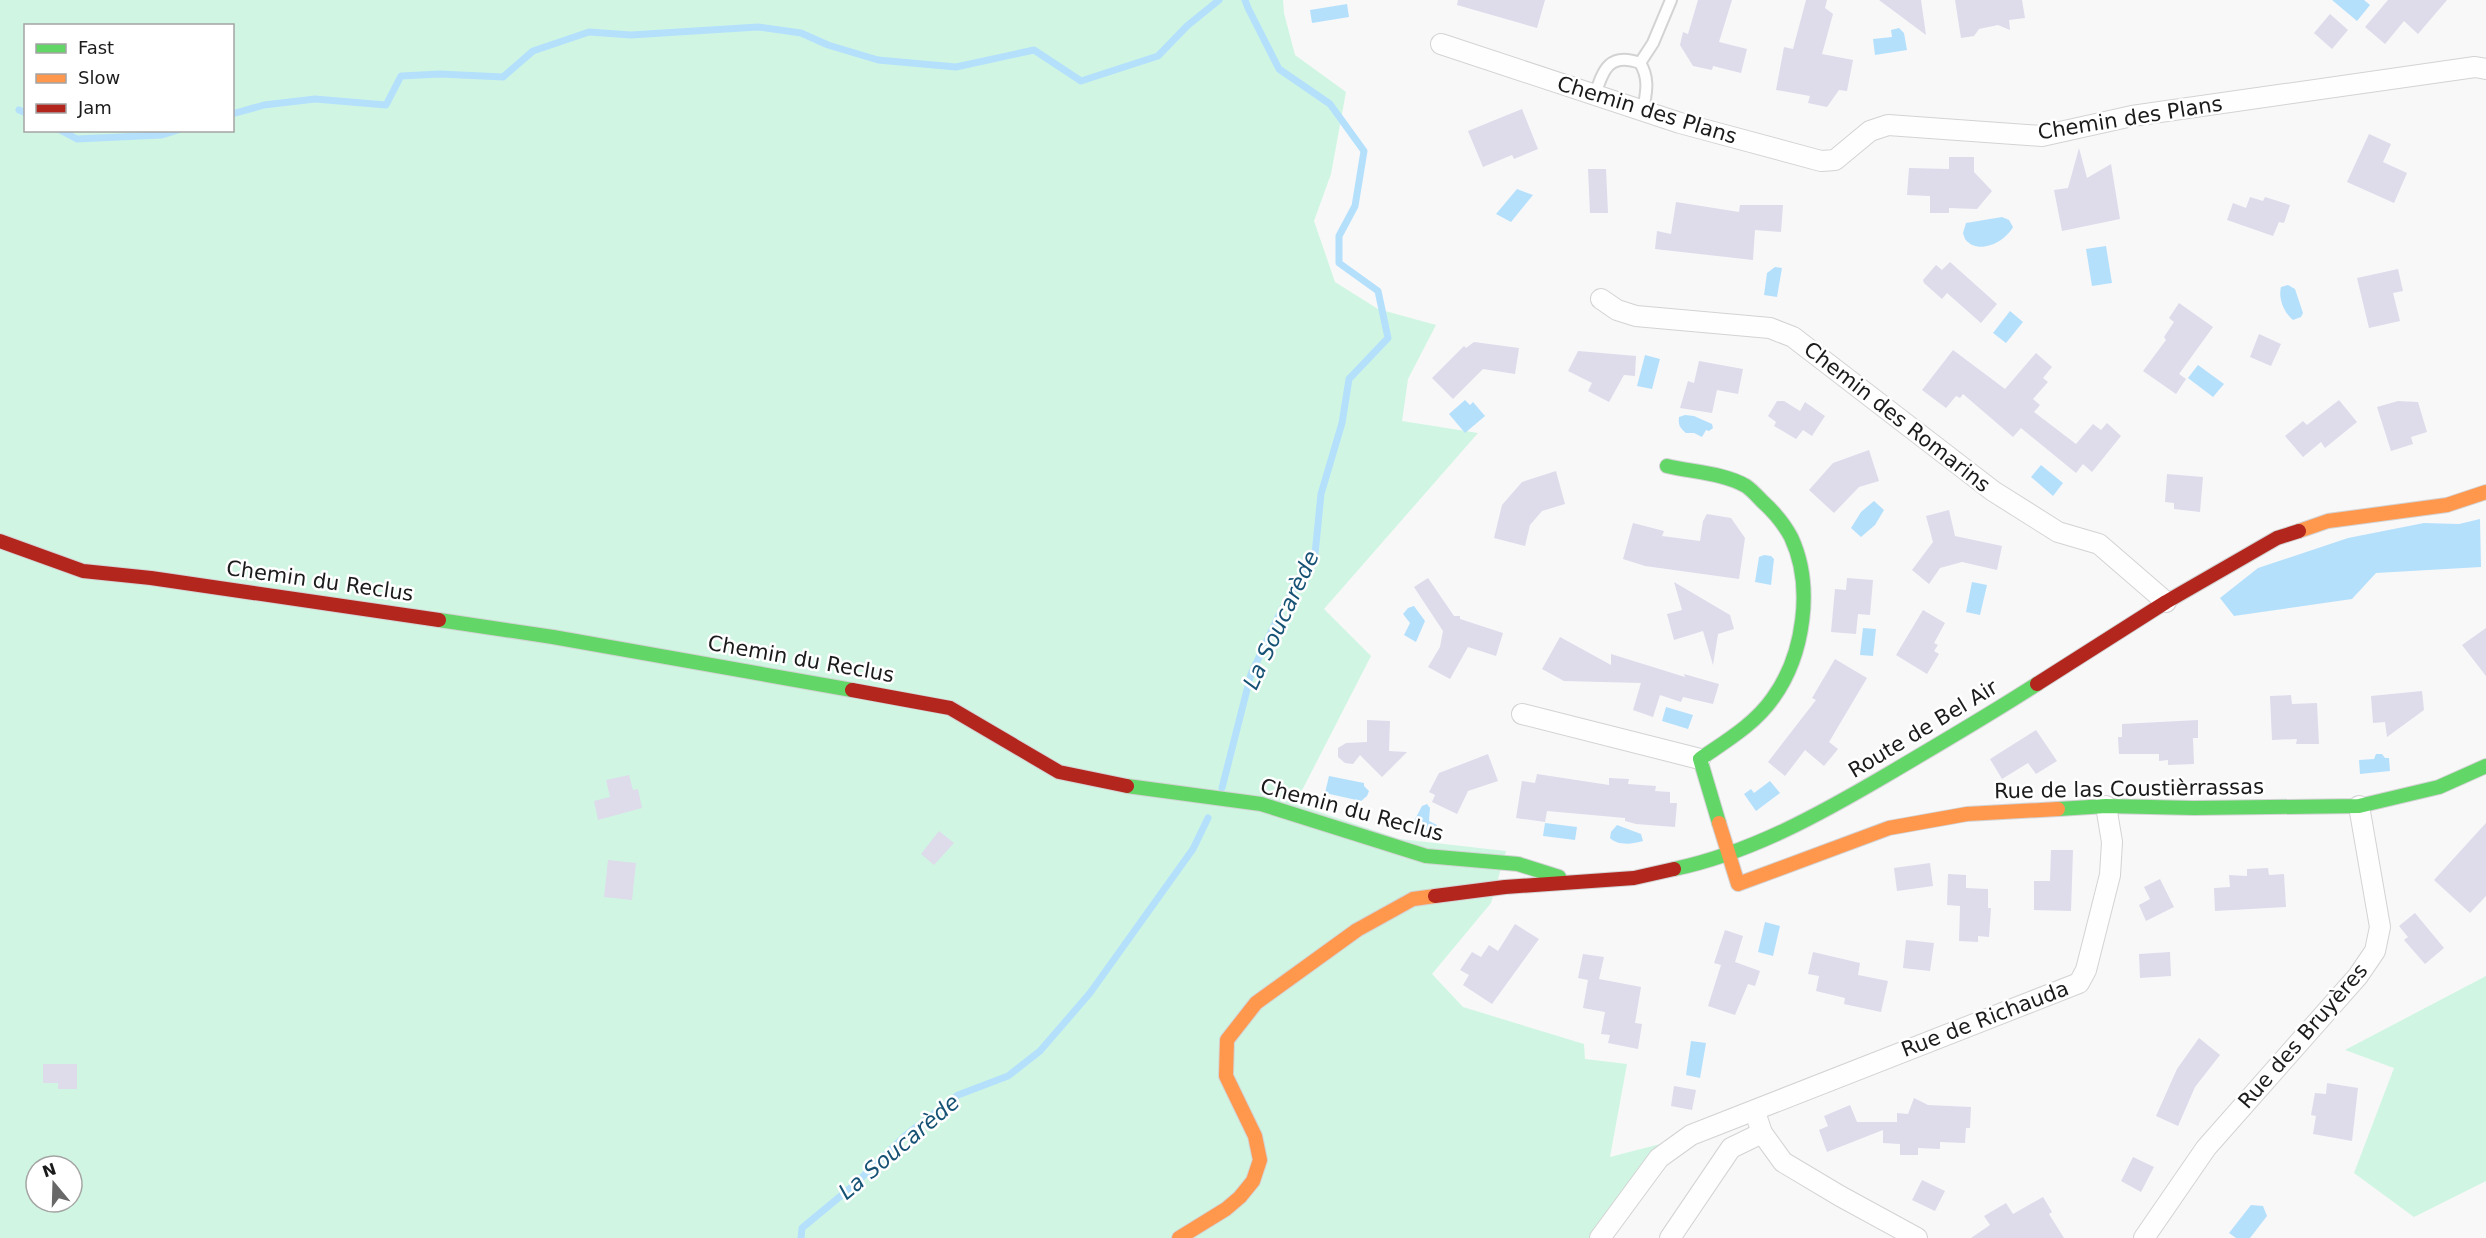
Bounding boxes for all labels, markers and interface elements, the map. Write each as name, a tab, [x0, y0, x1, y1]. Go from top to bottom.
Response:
legend	[24, 24, 234, 132]
text: Fast	[78, 37, 114, 58]
text: Slow	[78, 67, 120, 88]
street label: Chemin des Plans	[1554, 71, 1740, 149]
street label: Chemin des Plans	[2036, 92, 2224, 144]
text: Jam	[77, 97, 112, 118]
street label: Chemin des Romarins	[1799, 337, 1995, 497]
water label: La Soucarède	[1238, 547, 1324, 693]
street label: Chemin du Reclus	[225, 556, 415, 606]
street label: Chemin du Reclus	[706, 631, 896, 687]
street label: Route de Bel Air	[1844, 675, 2002, 783]
street label: Chemin du Reclus	[1258, 774, 1446, 846]
street label: Rue de las Coustièrrassas	[1994, 775, 2264, 803]
street label: Rue des Bruyères	[2234, 959, 2372, 1113]
street label: Rue de Richauda	[1898, 976, 2072, 1062]
water label: La Soucarède	[834, 1089, 964, 1205]
north arrow	[24, 1154, 84, 1214]
text: N	[40, 1159, 59, 1181]

